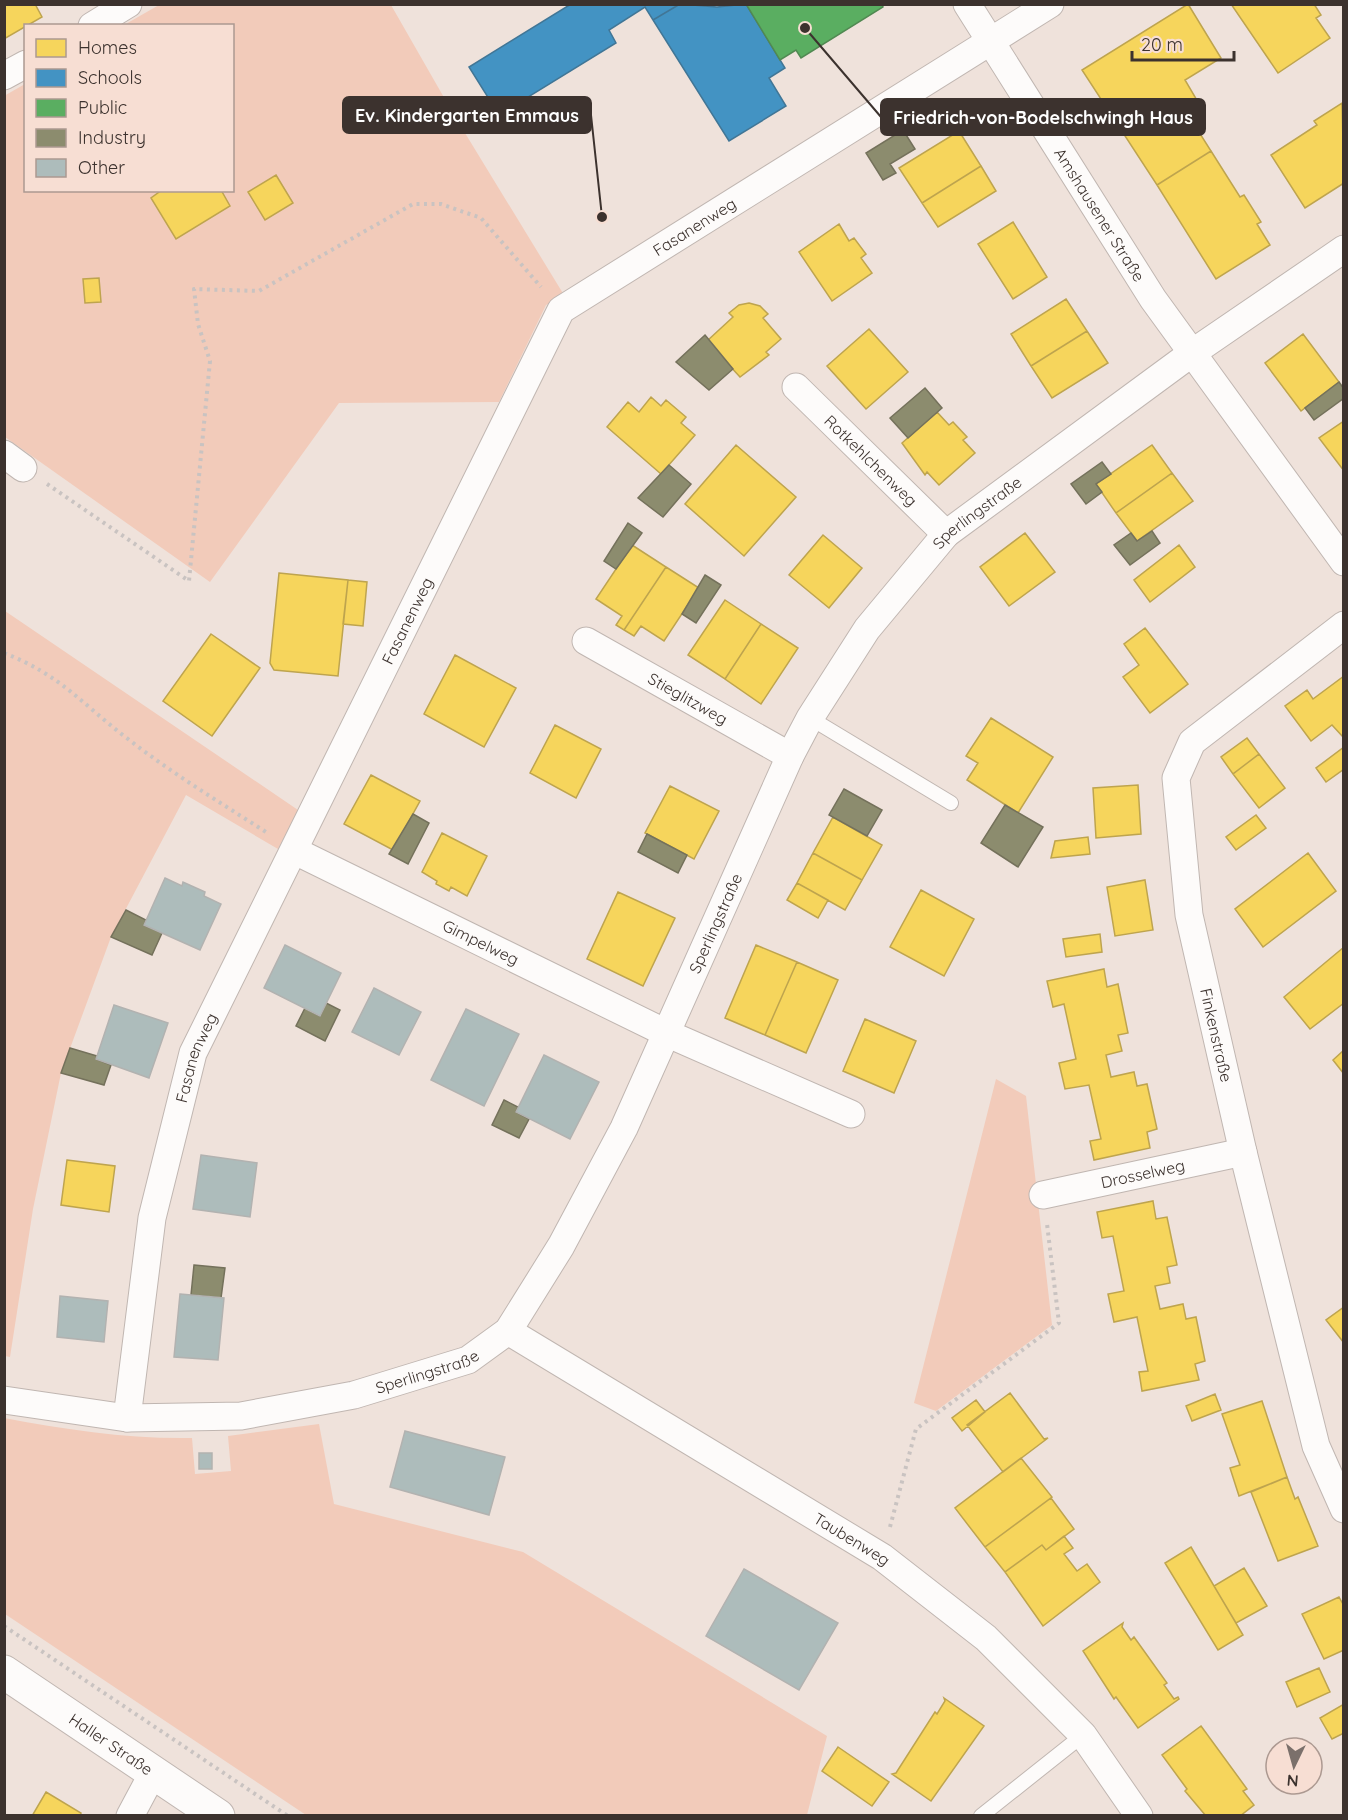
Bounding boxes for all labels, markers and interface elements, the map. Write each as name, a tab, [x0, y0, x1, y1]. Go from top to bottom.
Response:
legend	[24, 24, 234, 192]
scale bar	[1132, 24, 1234, 62]
text: 20 m	[1141, 33, 1183, 56]
text: Homes	[78, 36, 137, 59]
text: Schools	[78, 66, 142, 89]
text: Public	[78, 96, 127, 119]
callout: Ev. Kindergarten Emmaus	[343, 97, 591, 133]
callout: Friedrich-von-Bodelschwingh Haus	[881, 99, 1205, 135]
text: Ev. Kindergarten Emmaus	[355, 104, 579, 127]
text: Friedrich-von-Bodelschwingh Haus	[893, 106, 1193, 129]
text: Industry	[78, 126, 146, 149]
street label: Amshausener Straße	[1050, 144, 1149, 285]
text: Other	[78, 156, 125, 179]
street label: Fasanenweg	[649, 193, 740, 260]
street label: Rotkehlchenweg	[820, 411, 922, 510]
street label: Sperlingstraße	[928, 472, 1026, 553]
street label: Fasanenweg	[377, 574, 437, 667]
street label: Stieglitzweg	[645, 668, 731, 729]
street label: Sperlingstraße	[684, 870, 746, 976]
street label: Gimpelweg	[439, 915, 522, 969]
street label: Finkenstraße	[1196, 986, 1237, 1084]
street label: Fasanenweg	[171, 1009, 221, 1105]
street label: Drosselweg	[1099, 1155, 1187, 1192]
street label: Sperlingstraße	[373, 1345, 483, 1398]
street label: Taubenweg	[810, 1508, 894, 1570]
street label: Haller Straße	[65, 1709, 157, 1779]
north arrow	[1264, 1736, 1324, 1796]
text: N	[1286, 1770, 1299, 1791]

